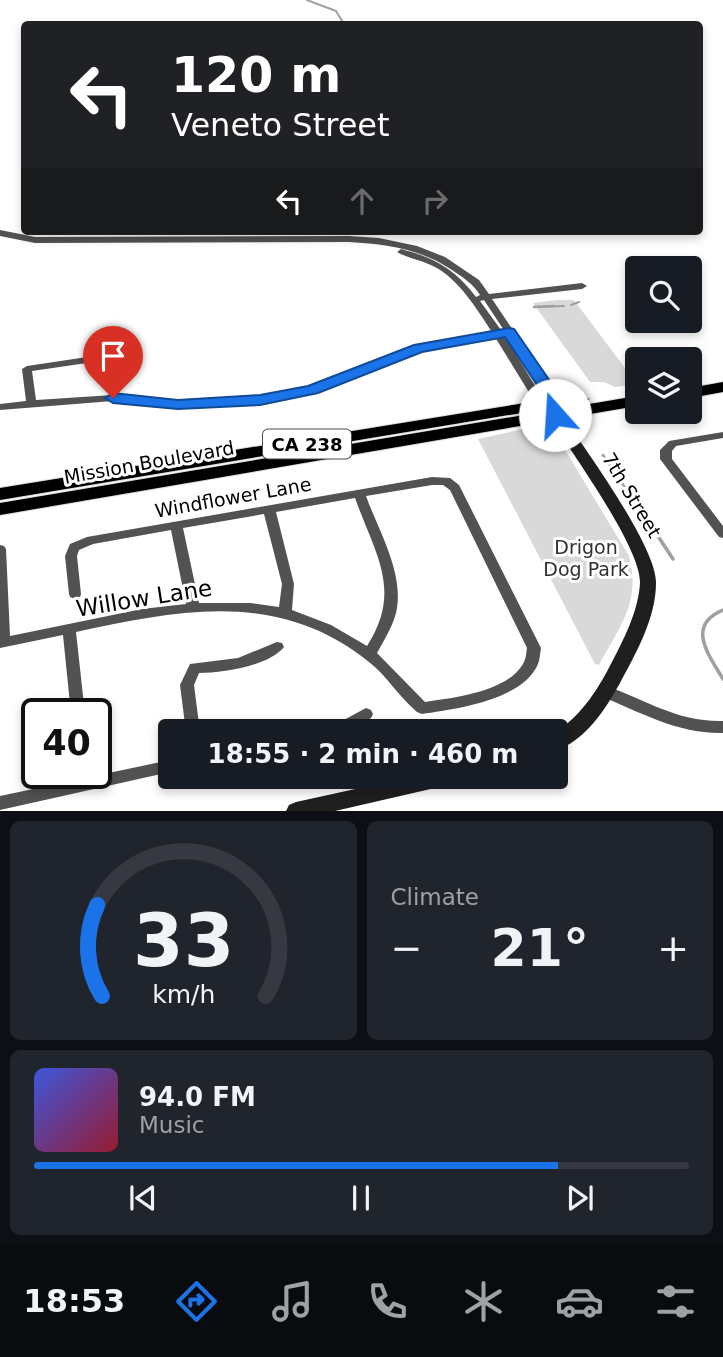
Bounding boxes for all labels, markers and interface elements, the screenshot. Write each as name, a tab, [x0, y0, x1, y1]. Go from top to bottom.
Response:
text: 120 m	[171, 47, 341, 104]
icon: left	[56, 49, 147, 140]
text: Veneto Street	[171, 106, 390, 144]
icon: left	[270, 182, 308, 220]
icon: ahead	[343, 182, 381, 220]
icon: right	[416, 182, 454, 220]
map controls	[625, 256, 702, 424]
button: search	[625, 256, 702, 333]
pin	[83, 326, 143, 398]
icon: arrive	[94, 337, 132, 375]
button: layers	[625, 347, 702, 424]
position arrow	[518, 378, 592, 452]
road number: CA 238	[263, 430, 351, 458]
street label: Mission Boulevard	[62, 436, 236, 488]
street label: 7th Street	[598, 448, 666, 542]
street label: Windflower Lane	[153, 472, 313, 522]
park label: Drigon Dog Park	[543, 536, 629, 580]
street label: Willow Lane	[74, 574, 214, 622]
speed limit sign: 40	[21, 698, 112, 789]
text: 18:55 · 2 min · 460 m	[208, 739, 518, 769]
text: Climate	[391, 884, 479, 910]
text: 33	[133, 899, 234, 984]
text: 21°	[491, 918, 589, 978]
text: −	[391, 926, 422, 970]
text: +	[657, 926, 689, 970]
text: km/h	[152, 980, 215, 1009]
text: 94.0 FM	[139, 1082, 256, 1112]
text: Music	[139, 1112, 204, 1138]
icon: previous	[124, 1179, 162, 1217]
icon: pause	[342, 1179, 380, 1217]
icon: next	[561, 1179, 599, 1217]
icon: directions	[172, 1277, 221, 1326]
icon: music	[268, 1277, 317, 1326]
icon: phone	[363, 1277, 412, 1326]
icon: climate	[459, 1277, 508, 1326]
icon: car	[555, 1277, 604, 1326]
icon: filters	[651, 1277, 700, 1326]
text: 18:53	[23, 1282, 125, 1320]

